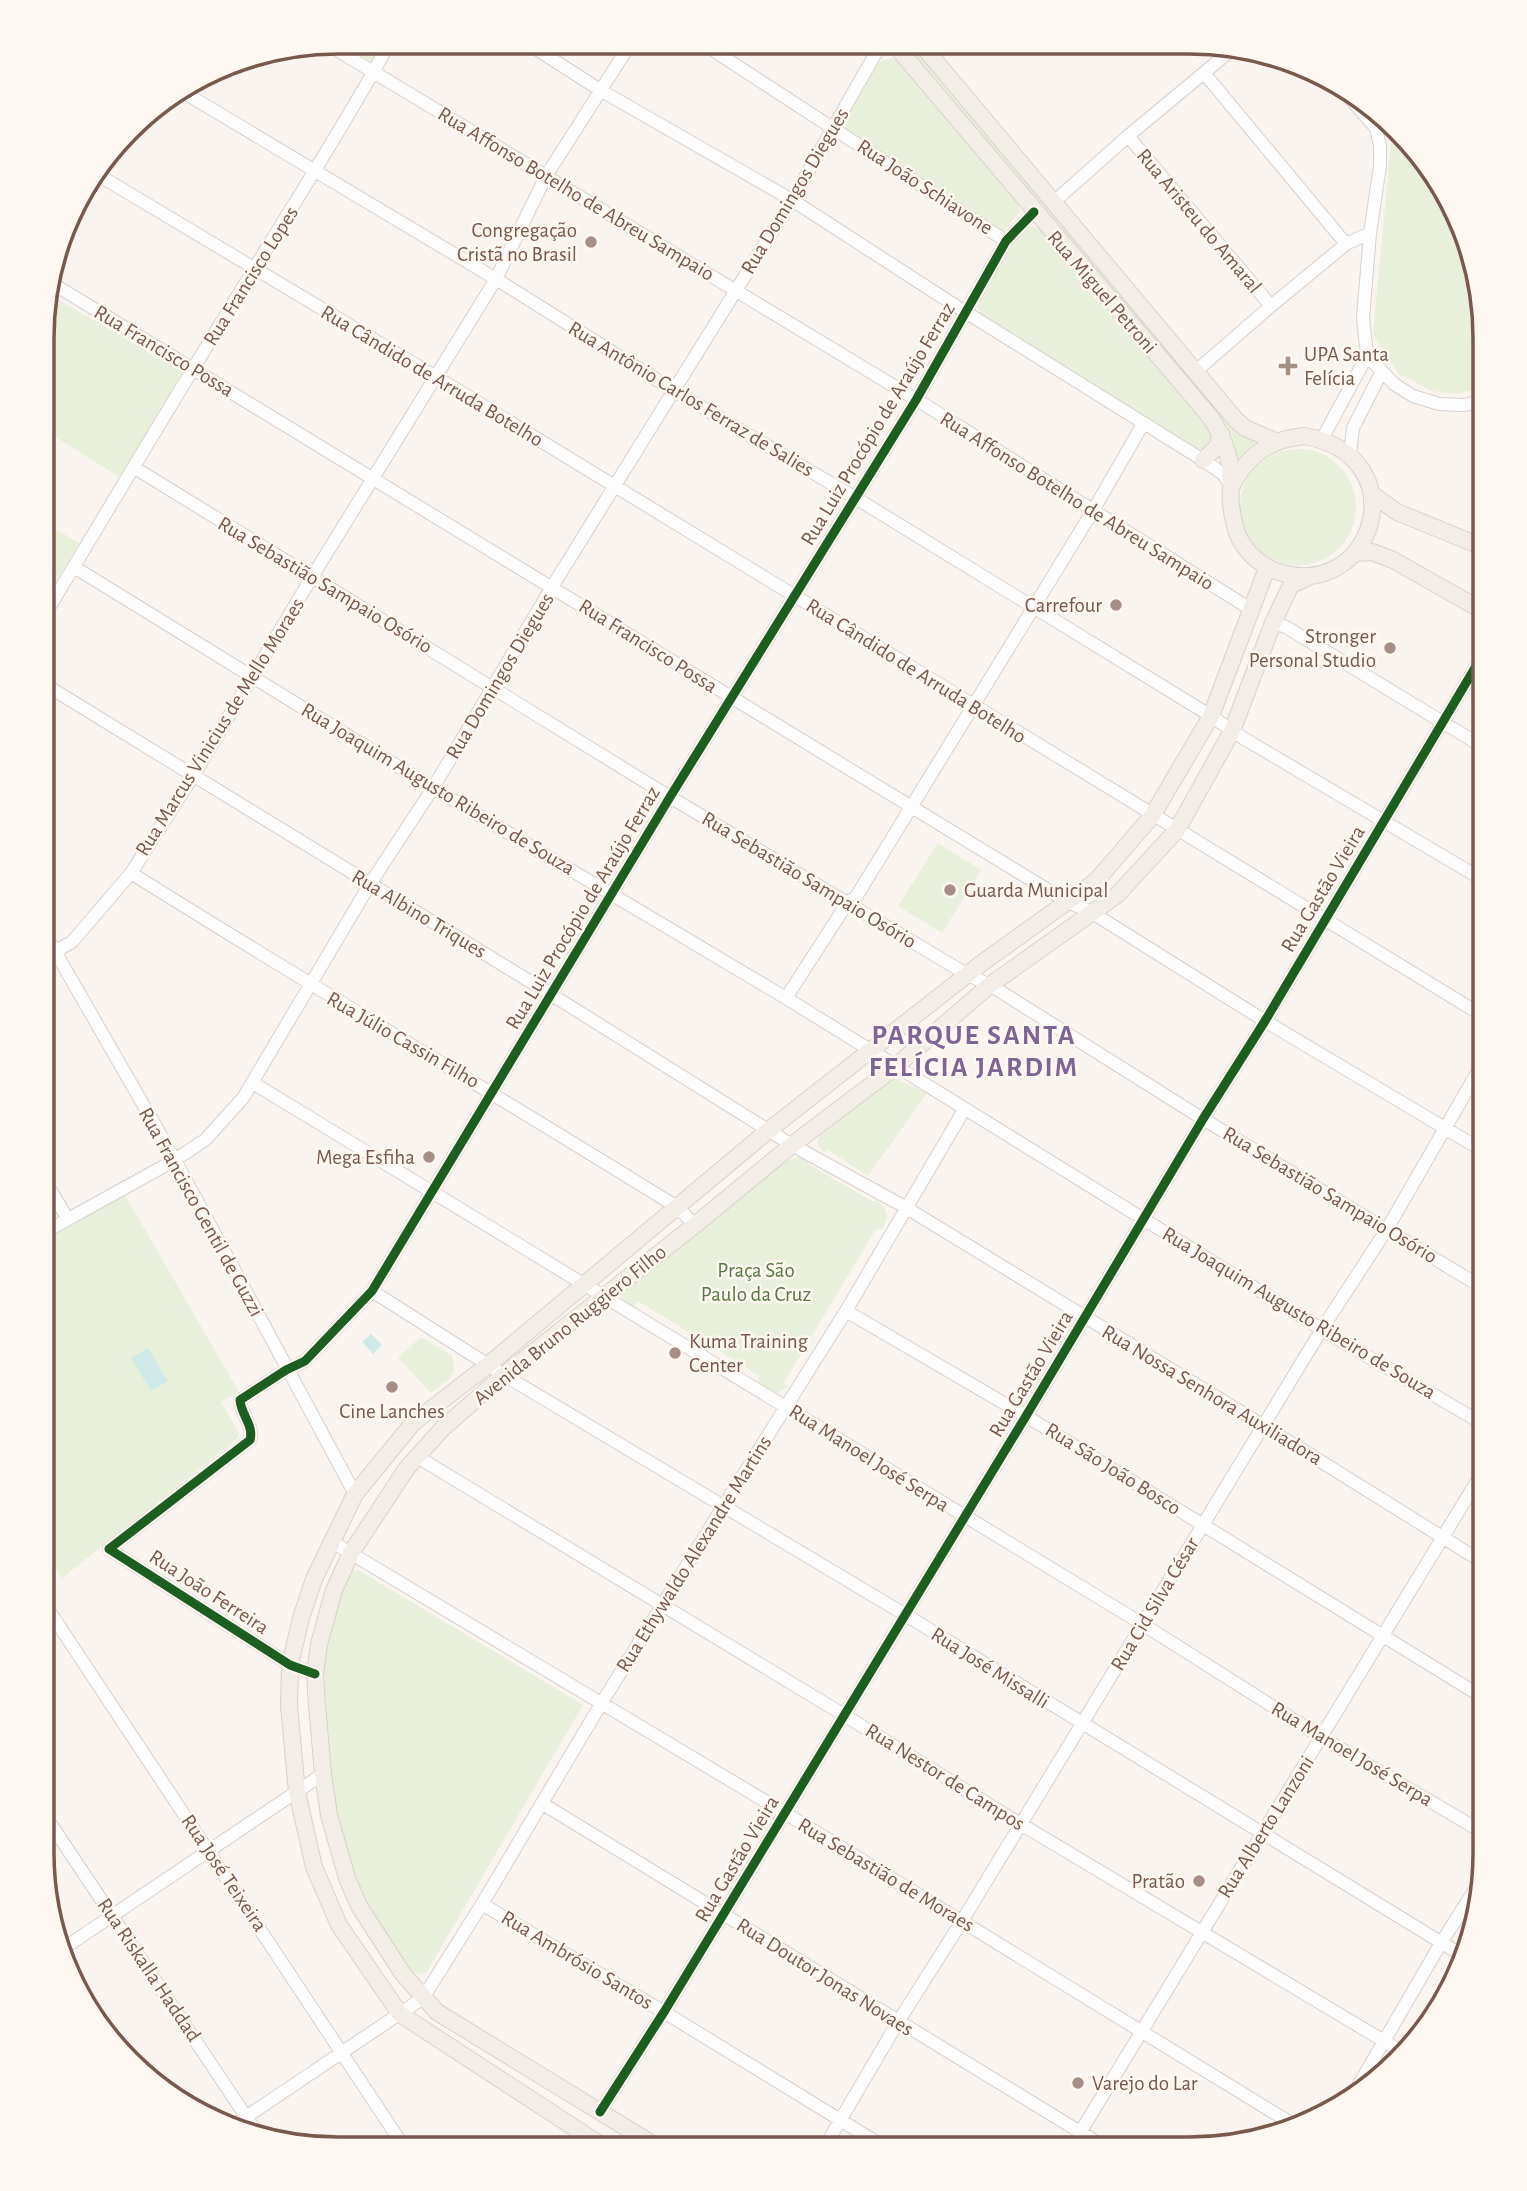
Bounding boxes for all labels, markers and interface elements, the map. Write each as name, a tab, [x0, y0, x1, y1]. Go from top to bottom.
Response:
street label: Rua Affonso Botelho de Abreu Sampaio	[434, 103, 718, 285]
street label: Rua Domingos Diegues	[737, 104, 853, 278]
street label: Rua João Schiavone	[853, 135, 997, 239]
street label: Rua Aristeu do Amaral	[1133, 145, 1265, 297]
street label: Rua Francisco Lopes	[200, 203, 302, 349]
place label: Congregação Cristã no Brasil	[457, 220, 577, 265]
street label: Rua Miguel Petroni	[1043, 227, 1161, 357]
marker: Congregação Cristã no Brasil	[583, 234, 599, 250]
street label: Rua Luiz Procópio de Araújo Ferraz	[797, 299, 959, 549]
street label: Rua Francisco Possa	[91, 301, 238, 401]
street label: Rua Cândido de Arruda Botelho	[317, 301, 547, 451]
street label: Rua Antônio Carlos Ferraz de Salies	[565, 317, 817, 481]
place label: UPA Santa Felícia	[1304, 344, 1389, 389]
marker: UPA Santa Felícia	[1278, 356, 1298, 376]
street label: Rua Affonso Botelho de Abreu Sampaio	[936, 408, 1218, 594]
street label: Rua Sebastião Sampaio Osório	[214, 513, 436, 657]
street label: Rua Domingos Diegues	[442, 589, 558, 763]
street label: Rua Marcus Vinicius de Mello Moraes	[132, 594, 308, 860]
street label: Rua Francisco Possa	[575, 595, 721, 697]
street label: Rua Cândido de Arruda Botelho	[802, 595, 1030, 747]
place label: Carrefour	[1025, 595, 1102, 616]
marker: Carrefour	[1108, 597, 1124, 613]
place label: Stronger Personal Studio	[1249, 626, 1376, 671]
marker: Stronger Personal Studio	[1382, 640, 1398, 656]
street label: Rua Joaquim Augusto Ribeiro de Souza	[298, 699, 579, 879]
street label: Rua Luiz Procópio de Araújo Ferraz	[502, 783, 664, 1033]
street label: Rua Sebastião Sampaio Osório	[698, 808, 920, 952]
street label: Rua Gastão Vieira	[1277, 822, 1369, 956]
street label: Rua Albino Triques	[348, 866, 490, 962]
place label: Guarda Municipal	[964, 880, 1109, 901]
marker: Guarda Municipal	[942, 882, 958, 898]
street label: Rua Júlio Cassin Filho	[323, 988, 483, 1092]
district label: PARQUE SANTA FELÍCIA JARDIM	[869, 1022, 1079, 1082]
street label: Rua Francisco Gentil de Guzzi	[135, 1104, 267, 1320]
street label: Rua Sebastião Sampaio Osório	[1219, 1123, 1441, 1267]
place label: Mega Esfiha	[316, 1147, 415, 1168]
marker: Mega Esfiha	[421, 1149, 437, 1165]
street label: Rua Joaquim Augusto Ribeiro de Souza	[1159, 1223, 1440, 1403]
street label: Avenida Bruno Ruggiero Filho	[470, 1241, 670, 1409]
park label: Praça São Paulo da Cruz	[701, 1260, 811, 1305]
street label: Rua Gastão Vieira	[985, 1307, 1077, 1441]
street label: Rua Nossa Senhora Auxiliadora	[1098, 1321, 1326, 1469]
place label: Kuma Training Center	[689, 1331, 809, 1376]
marker: Kuma Training Center	[667, 1345, 683, 1361]
marker: Cine Lanches	[384, 1379, 400, 1395]
street label: Rua Manoel José Serpa	[785, 1400, 953, 1516]
place label: Cine Lanches	[339, 1401, 445, 1422]
street label: Rua São João Bosco	[1042, 1419, 1184, 1519]
street label: Rua Ethywaldo Alexandre Martins	[612, 1432, 776, 1676]
street label: Rua Cid Silva César	[1107, 1533, 1203, 1674]
street label: Rua João Ferreira	[146, 1546, 273, 1638]
street label: Rua José Missalli	[927, 1623, 1053, 1713]
street label: Rua Manoel José Serpa	[1268, 1698, 1437, 1811]
street label: Rua Nestor de Campos	[862, 1720, 1028, 1834]
street label: Rua Alberto Lanzoni	[1214, 1752, 1318, 1902]
street label: Rua Gastão Vieira	[691, 1792, 783, 1926]
street label: Rua José Teixeira	[177, 1811, 271, 1935]
street label: Rua Sebastião de Moraes	[794, 1814, 978, 1936]
place label: Pratão	[1131, 1871, 1185, 1892]
marker: Pratão	[1191, 1873, 1207, 1889]
street label: Rua Riskalla Haddad	[93, 1895, 205, 2046]
street label: Rua Ambrósio Santos	[498, 1907, 656, 2013]
street label: Rua Doutor Jonas Novaes	[733, 1914, 917, 2040]
place label: Varejo do Lar	[1092, 2073, 1198, 2094]
marker: Varejo do Lar	[1070, 2075, 1086, 2091]

